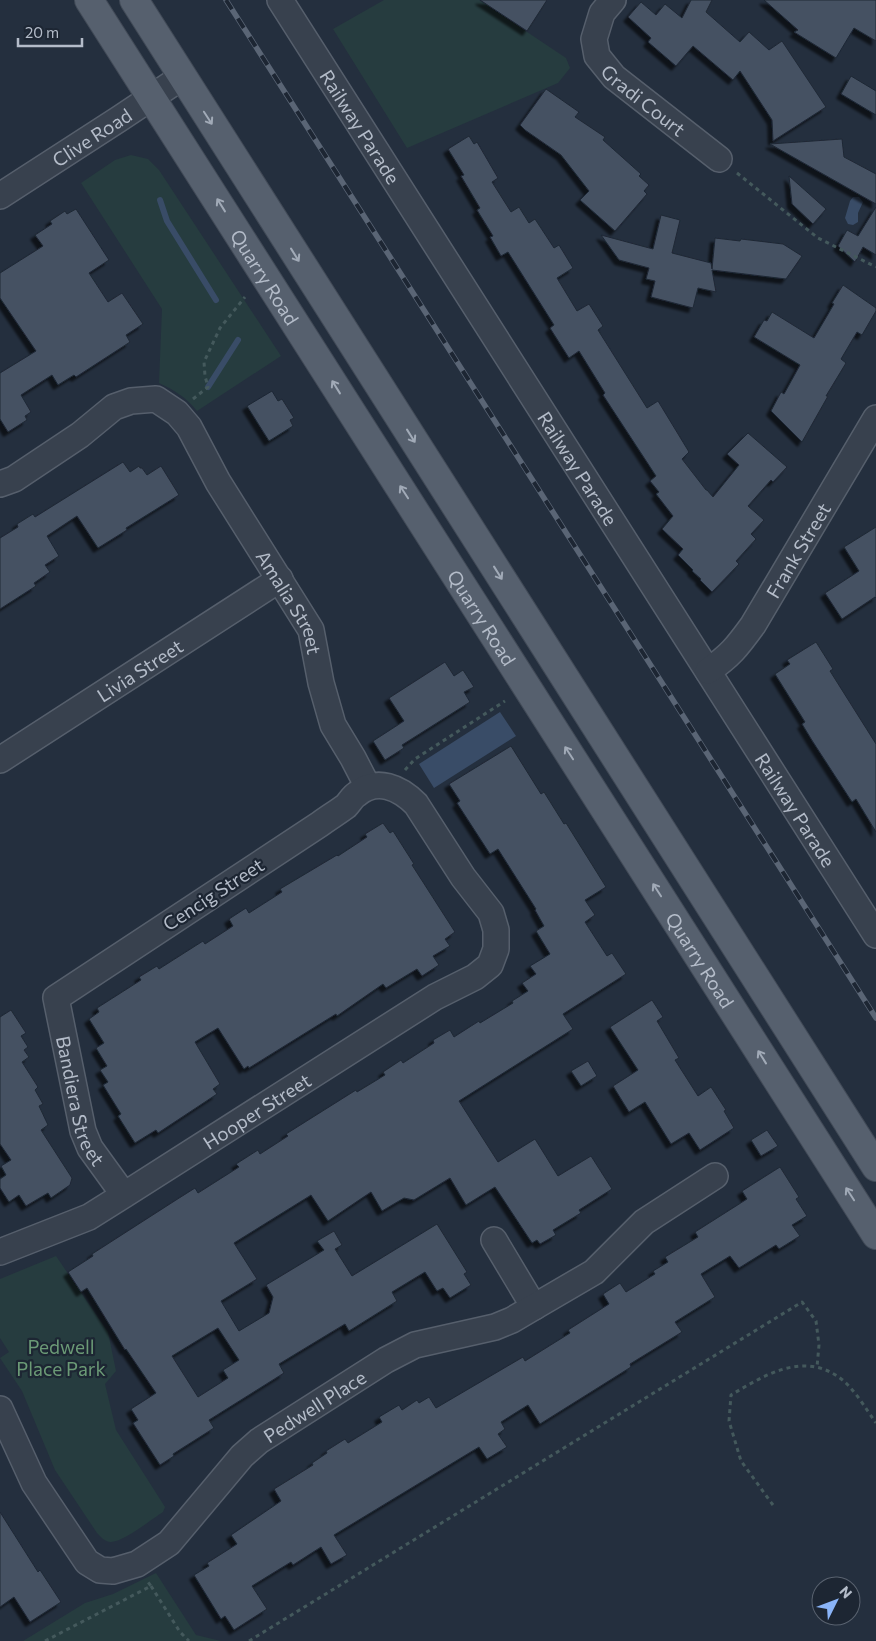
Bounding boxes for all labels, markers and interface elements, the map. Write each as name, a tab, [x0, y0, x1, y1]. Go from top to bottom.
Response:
scale bar	[18, 15, 81, 47]
text: 20 m	[25, 23, 59, 41]
street label: Gradi Court	[597, 60, 691, 140]
street label: Railway Parade	[316, 65, 405, 188]
street label: Clive Road	[47, 103, 136, 171]
one-way arrow	[203, 111, 213, 125]
one-way arrow	[215, 199, 225, 213]
street label: Quarry Road	[226, 224, 304, 329]
one-way arrow	[290, 248, 301, 262]
one-way arrow	[331, 380, 341, 394]
street label: Railway Parade	[533, 407, 623, 529]
one-way arrow	[406, 429, 416, 443]
one-way arrow	[398, 485, 409, 499]
street label: Frank Street	[760, 498, 835, 602]
street label: Amalia Street	[252, 546, 327, 656]
street label: Quarry Road	[443, 565, 521, 670]
one-way arrow	[493, 566, 503, 580]
street label: Livia Street	[92, 634, 187, 706]
one-way arrow	[564, 746, 574, 760]
street label: Railway Parade	[751, 748, 841, 871]
street label: Cencig Street	[158, 853, 268, 935]
one-way arrow	[651, 883, 662, 897]
street label: Quarry Road	[662, 907, 740, 1012]
street label: Bandiera Street	[52, 1034, 110, 1170]
one-way arrow	[757, 1050, 767, 1064]
street label: Hooper Street	[198, 1068, 315, 1153]
one-way arrow	[844, 1187, 854, 1201]
park label: Pedwell Place Park	[16, 1335, 106, 1380]
street label: Pedwell Place	[259, 1365, 370, 1447]
north arrow	[811, 1576, 861, 1626]
text: N	[836, 1582, 856, 1602]

